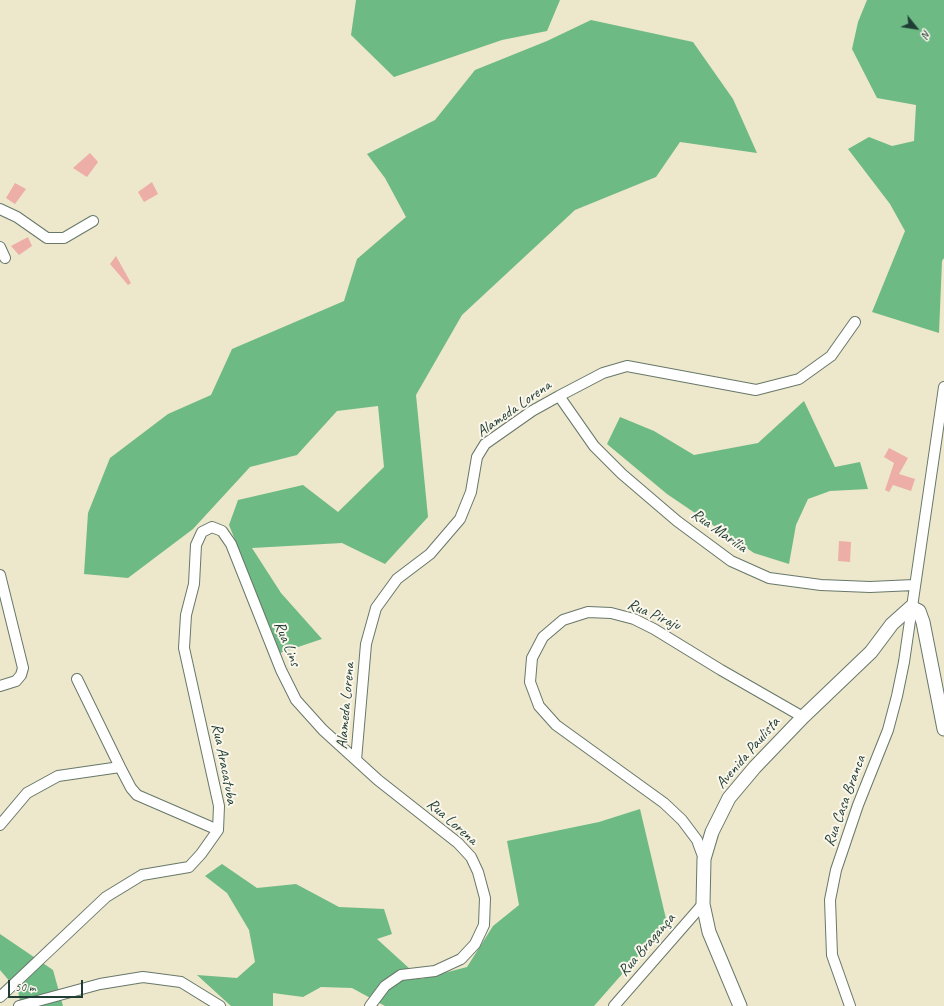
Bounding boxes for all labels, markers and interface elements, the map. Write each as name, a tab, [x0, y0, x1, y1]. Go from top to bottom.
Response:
north arrow	[896, 8, 936, 48]
text: N	[919, 28, 934, 40]
street label: Alameda Lorena	[473, 376, 555, 442]
street label: Rua Marília	[687, 505, 751, 557]
street label: Rua Piraju	[624, 595, 684, 635]
street label: Rua Lins	[269, 619, 305, 669]
street label: Alameda Lorena	[333, 662, 359, 750]
street label: Avenida Paulista	[712, 713, 784, 793]
street label: Rua Aracatuba	[207, 722, 241, 806]
street label: Rua Casa Branca	[820, 753, 870, 849]
street label: Rua Lorena	[422, 795, 482, 849]
street label: Rua Bragança	[614, 910, 680, 980]
scale bar	[10, 972, 85, 998]
text: 50 m	[15, 979, 35, 995]

